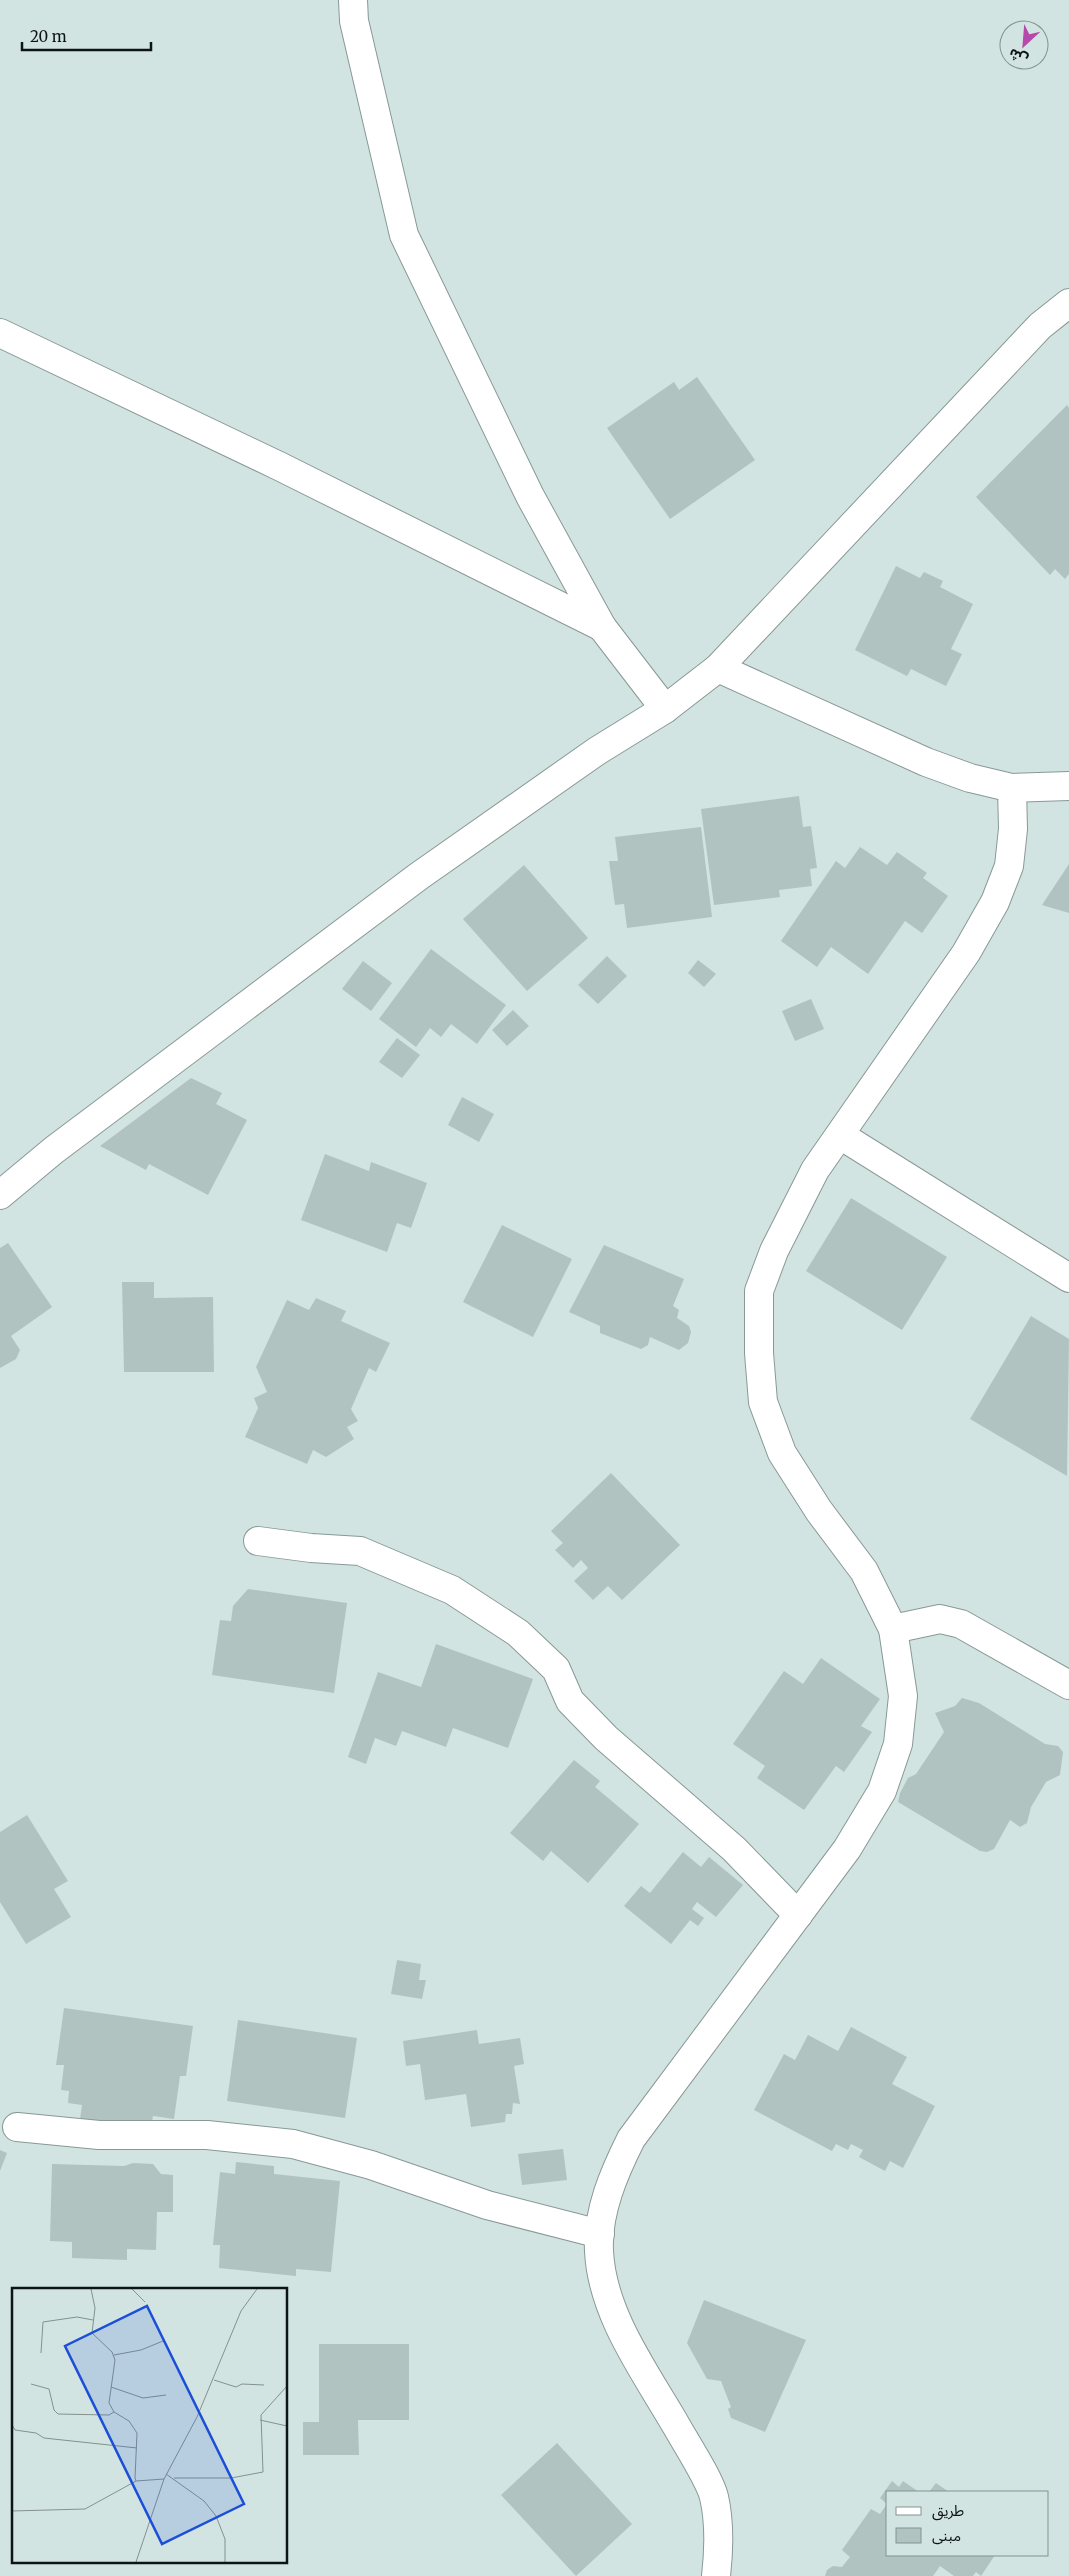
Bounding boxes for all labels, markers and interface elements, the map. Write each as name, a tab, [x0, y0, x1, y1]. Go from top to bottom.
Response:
scale bar	[22, 20, 151, 52]
north arrow	[999, 20, 1049, 70]
text: 20 m	[30, 27, 67, 46]
text: ش	[1006, 44, 1031, 69]
inset map	[12, 2288, 288, 2564]
legend	[886, 2491, 1049, 2556]
text: طريق	[932, 2501, 964, 2521]
text: مبنى	[932, 2526, 961, 2545]

